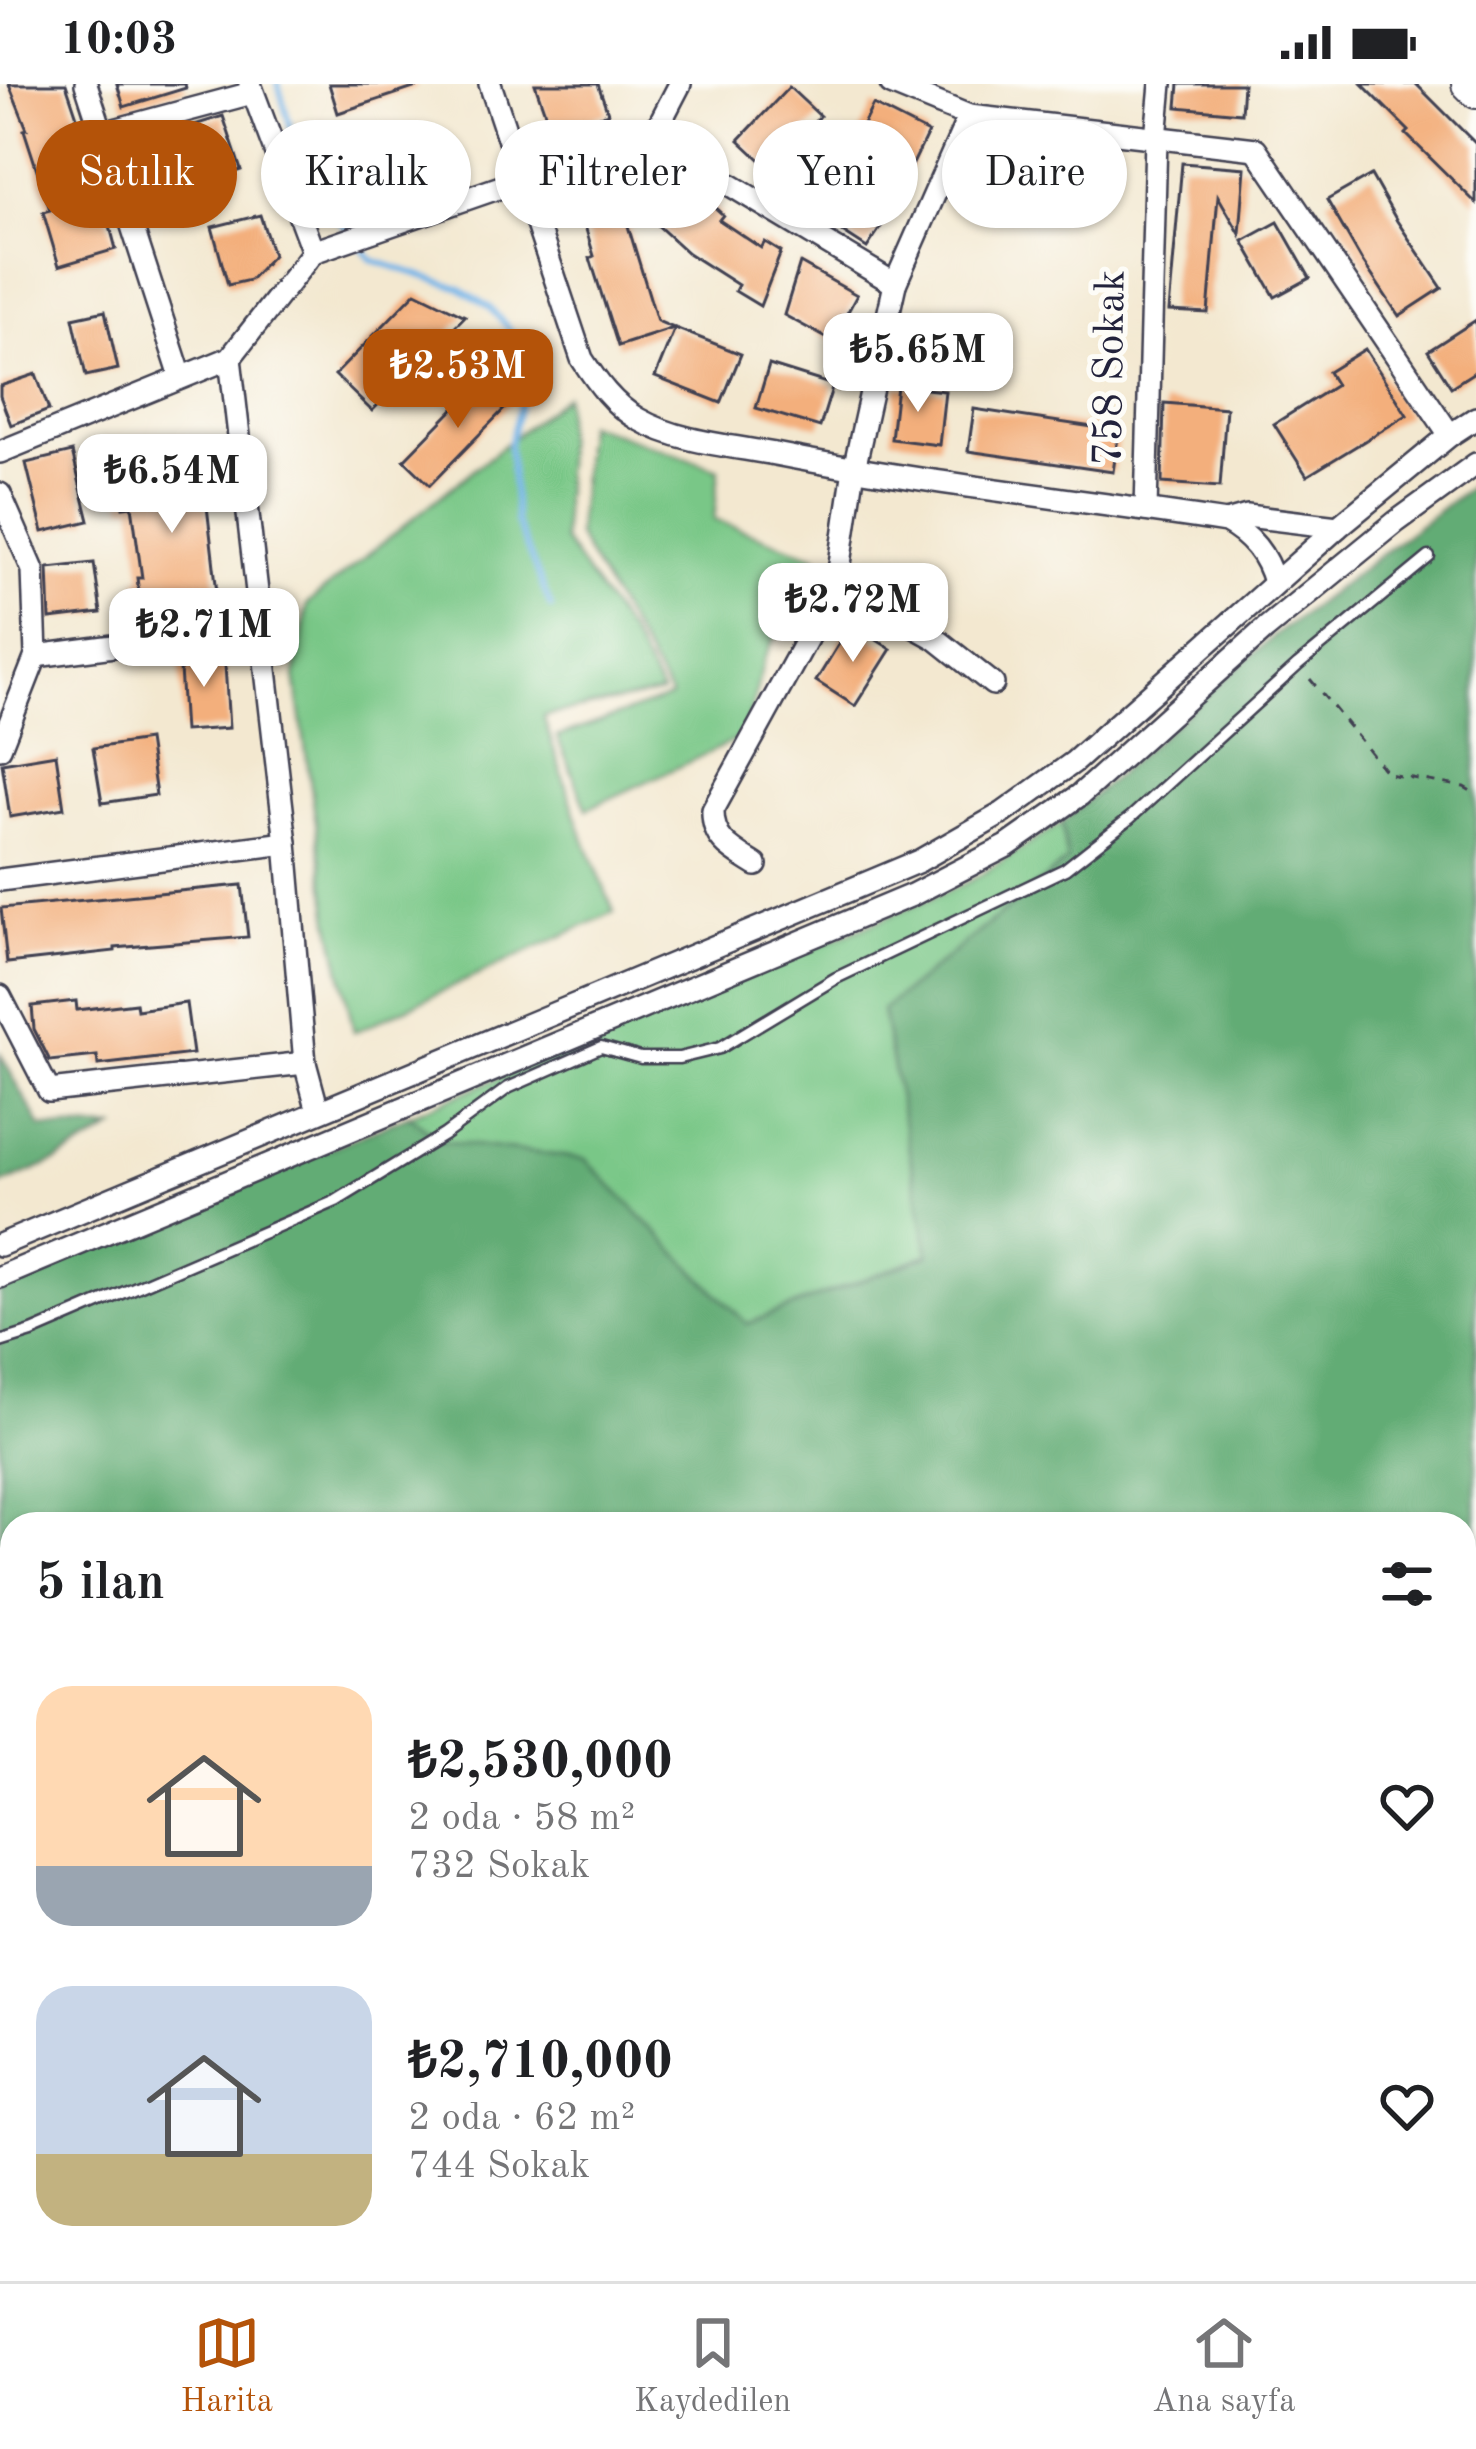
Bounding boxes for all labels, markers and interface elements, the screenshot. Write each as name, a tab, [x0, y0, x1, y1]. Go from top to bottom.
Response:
text: 10:03	[60, 19, 177, 64]
chip: Satılık	[36, 120, 237, 228]
chip: Kiralık	[261, 120, 471, 228]
chip: Filtreler	[495, 120, 729, 228]
chip: Yeni	[753, 120, 918, 228]
chip: Daire	[942, 120, 1127, 228]
street label: 758 Sokak	[1088, 270, 1134, 466]
pin: ₺5.65M	[820, 313, 1016, 415]
pin: ₺2.53M	[360, 329, 556, 431]
text: ₺5.65M	[850, 332, 986, 371]
text: ₺2.53M	[390, 348, 526, 387]
pin: ₺6.54M	[74, 434, 270, 536]
text: ₺6.54M	[104, 453, 240, 492]
pin: ₺2.72M	[755, 563, 951, 665]
text: ₺2.72M	[785, 582, 921, 621]
pin: ₺2.71M	[106, 588, 302, 690]
text: ₺2.71M	[136, 607, 272, 646]
icon: filters	[1374, 1551, 1440, 1617]
text: 5 ilan	[36, 1559, 165, 1610]
icon: home	[132, 1734, 276, 1878]
text: ₺2,530,000	[408, 1738, 673, 1789]
icon: heart	[1374, 1773, 1440, 1839]
text: 2 oda · 58 m²	[408, 1799, 635, 1838]
text: 732 Sokak	[408, 1847, 590, 1886]
icon: home	[132, 2034, 276, 2178]
text: ₺2,710,000	[408, 2038, 673, 2089]
icon: heart	[1374, 2073, 1440, 2139]
text: 2 oda · 62 m²	[408, 2099, 635, 2138]
text: 744 Sokak	[408, 2147, 590, 2186]
tab: Harita	[180, 2310, 273, 2423]
tab: Kaydedilen	[634, 2310, 791, 2423]
tab: Ana sayfa	[1152, 2310, 1295, 2423]

